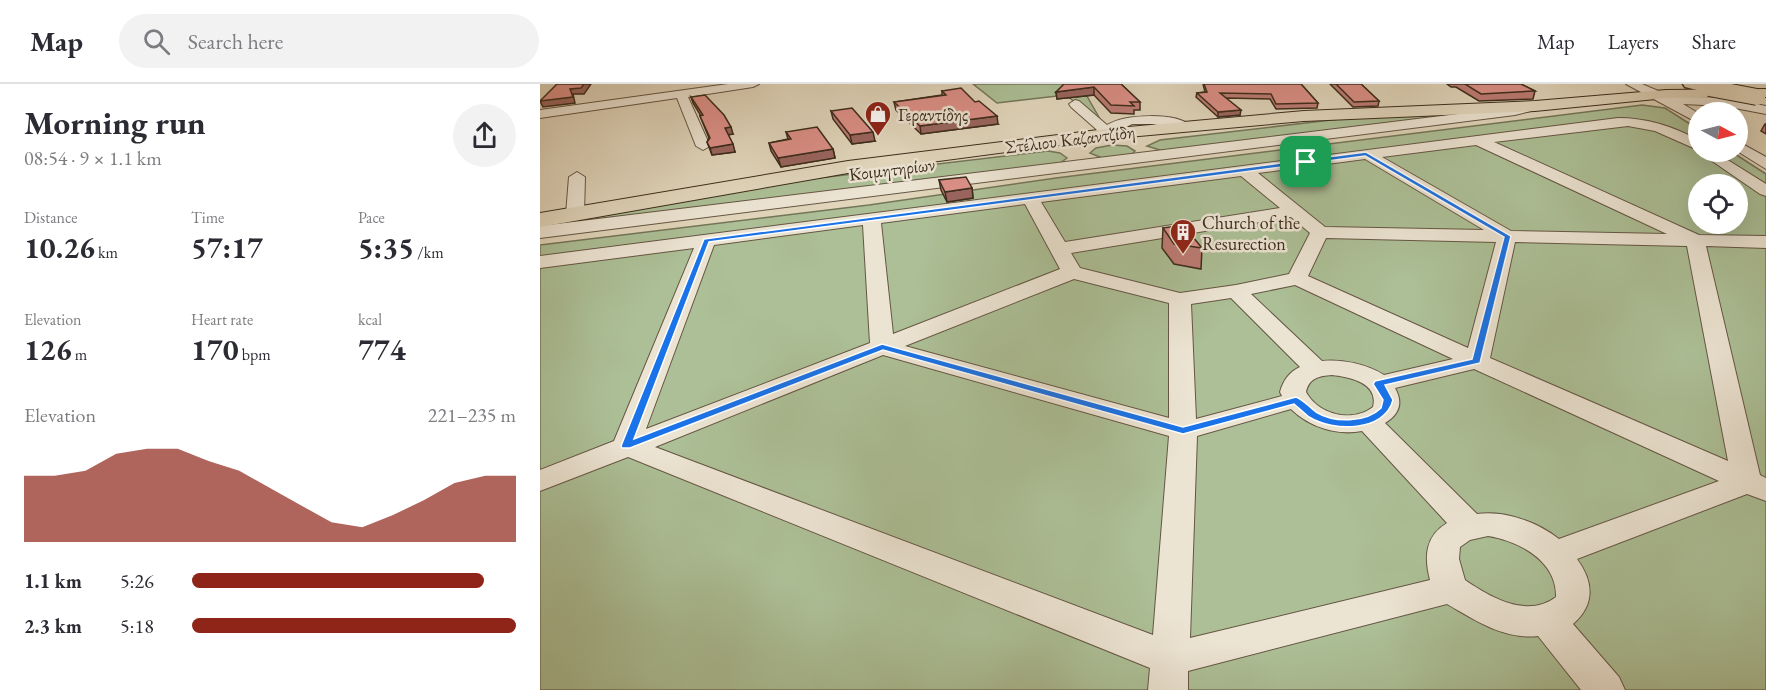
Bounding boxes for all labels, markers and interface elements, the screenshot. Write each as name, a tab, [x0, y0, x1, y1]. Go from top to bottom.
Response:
search box	[119, 14, 539, 68]
text: Map	[30, 23, 83, 59]
icon: search	[140, 25, 173, 58]
text: Search here	[188, 27, 283, 56]
text: Map	[1537, 28, 1575, 55]
text: Layers	[1608, 28, 1659, 55]
text: Share	[1692, 28, 1736, 55]
shop icon: Γεραντίδης	[863, 99, 893, 137]
text: Morning run	[24, 101, 206, 144]
north arrow	[1688, 102, 1748, 162]
map controls	[1688, 102, 1748, 234]
place label: Γεραντίδης	[898, 103, 968, 126]
button: share	[453, 104, 516, 167]
street label: Στέλιου Καζαντζίδη	[1004, 120, 1136, 158]
pin	[1280, 136, 1331, 187]
text: 08:54 · 9 × 1.1 km	[24, 145, 162, 171]
icon: arrive	[1289, 145, 1322, 178]
street label: Κοιμητηρίων	[848, 152, 936, 186]
button: locate	[1688, 174, 1748, 234]
text: Distance	[24, 207, 77, 228]
text: Time	[191, 207, 224, 228]
text: Pace	[358, 207, 385, 228]
place label: Church of the Resurection	[1202, 211, 1300, 255]
building icon: Church of the Resurection	[1168, 217, 1198, 255]
text: 10.26	[24, 228, 95, 267]
text: 57:17	[191, 228, 263, 267]
text: 5:35	[358, 228, 414, 267]
text: km	[95, 242, 118, 263]
text: /km	[414, 242, 444, 263]
text: Elevation	[24, 309, 82, 330]
text: Heart rate	[191, 309, 253, 330]
text: kcal	[358, 309, 382, 330]
text: 126	[24, 330, 72, 369]
text: 170	[191, 330, 239, 369]
text: 774	[358, 330, 406, 369]
text: m	[72, 344, 87, 365]
text: bpm	[239, 344, 271, 365]
text: Elevation	[24, 402, 96, 428]
text: 221–235 m	[428, 402, 516, 428]
text: 1.1 km	[24, 568, 82, 594]
text: 5:26	[120, 568, 154, 594]
text: 2.3 km	[24, 613, 82, 639]
text: 5:18	[120, 613, 154, 639]

